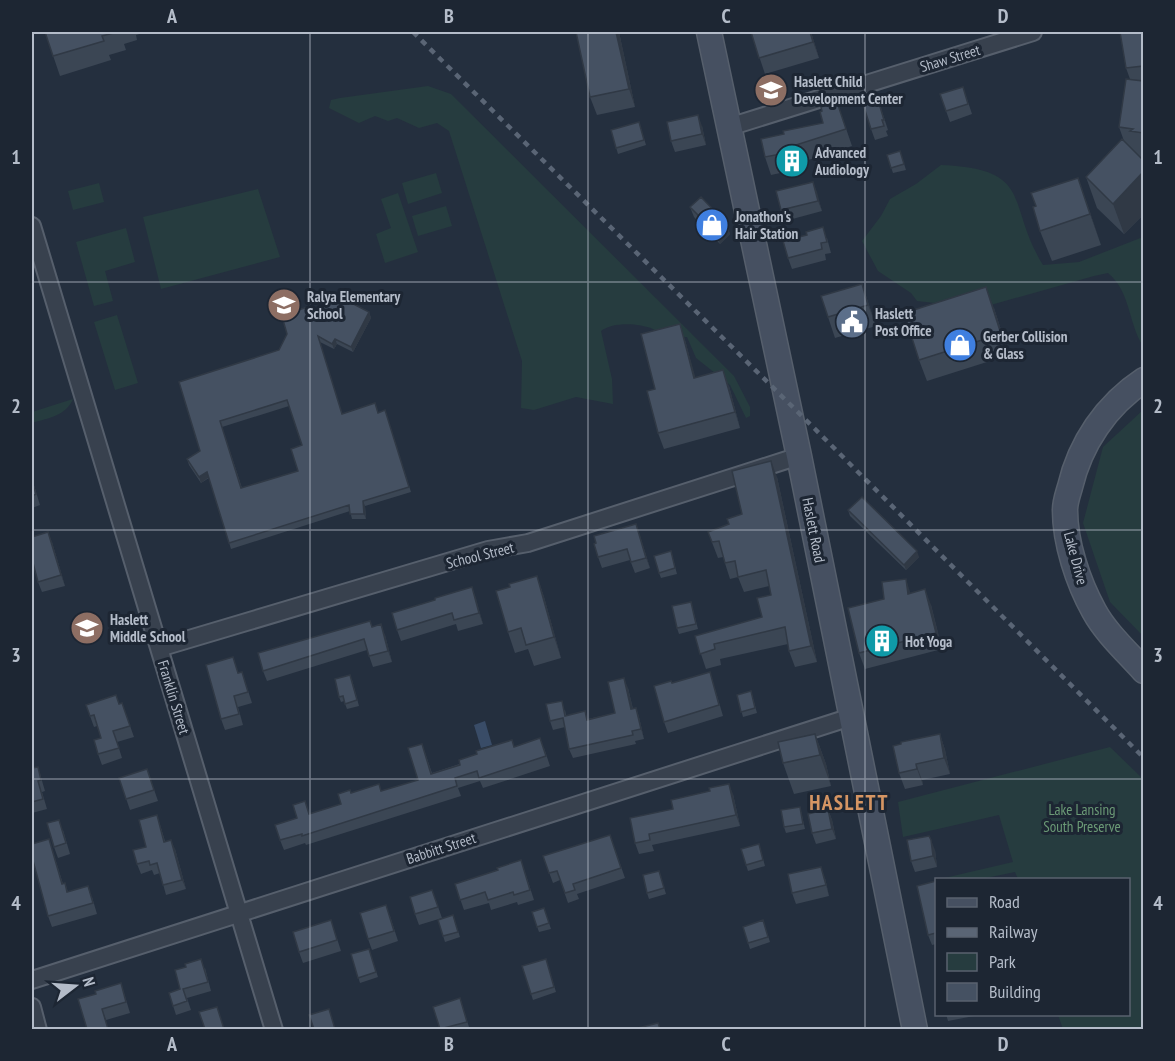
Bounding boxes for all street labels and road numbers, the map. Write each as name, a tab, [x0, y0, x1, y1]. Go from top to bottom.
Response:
street label: Shaw Street	[918, 40, 982, 76]
street label: Haslett Road	[798, 496, 830, 564]
street label: Lake Drive	[1060, 529, 1092, 587]
street label: School Street	[444, 537, 516, 573]
street label: Franklin Street	[154, 658, 194, 736]
street label: Babbitt Street	[404, 828, 478, 868]

